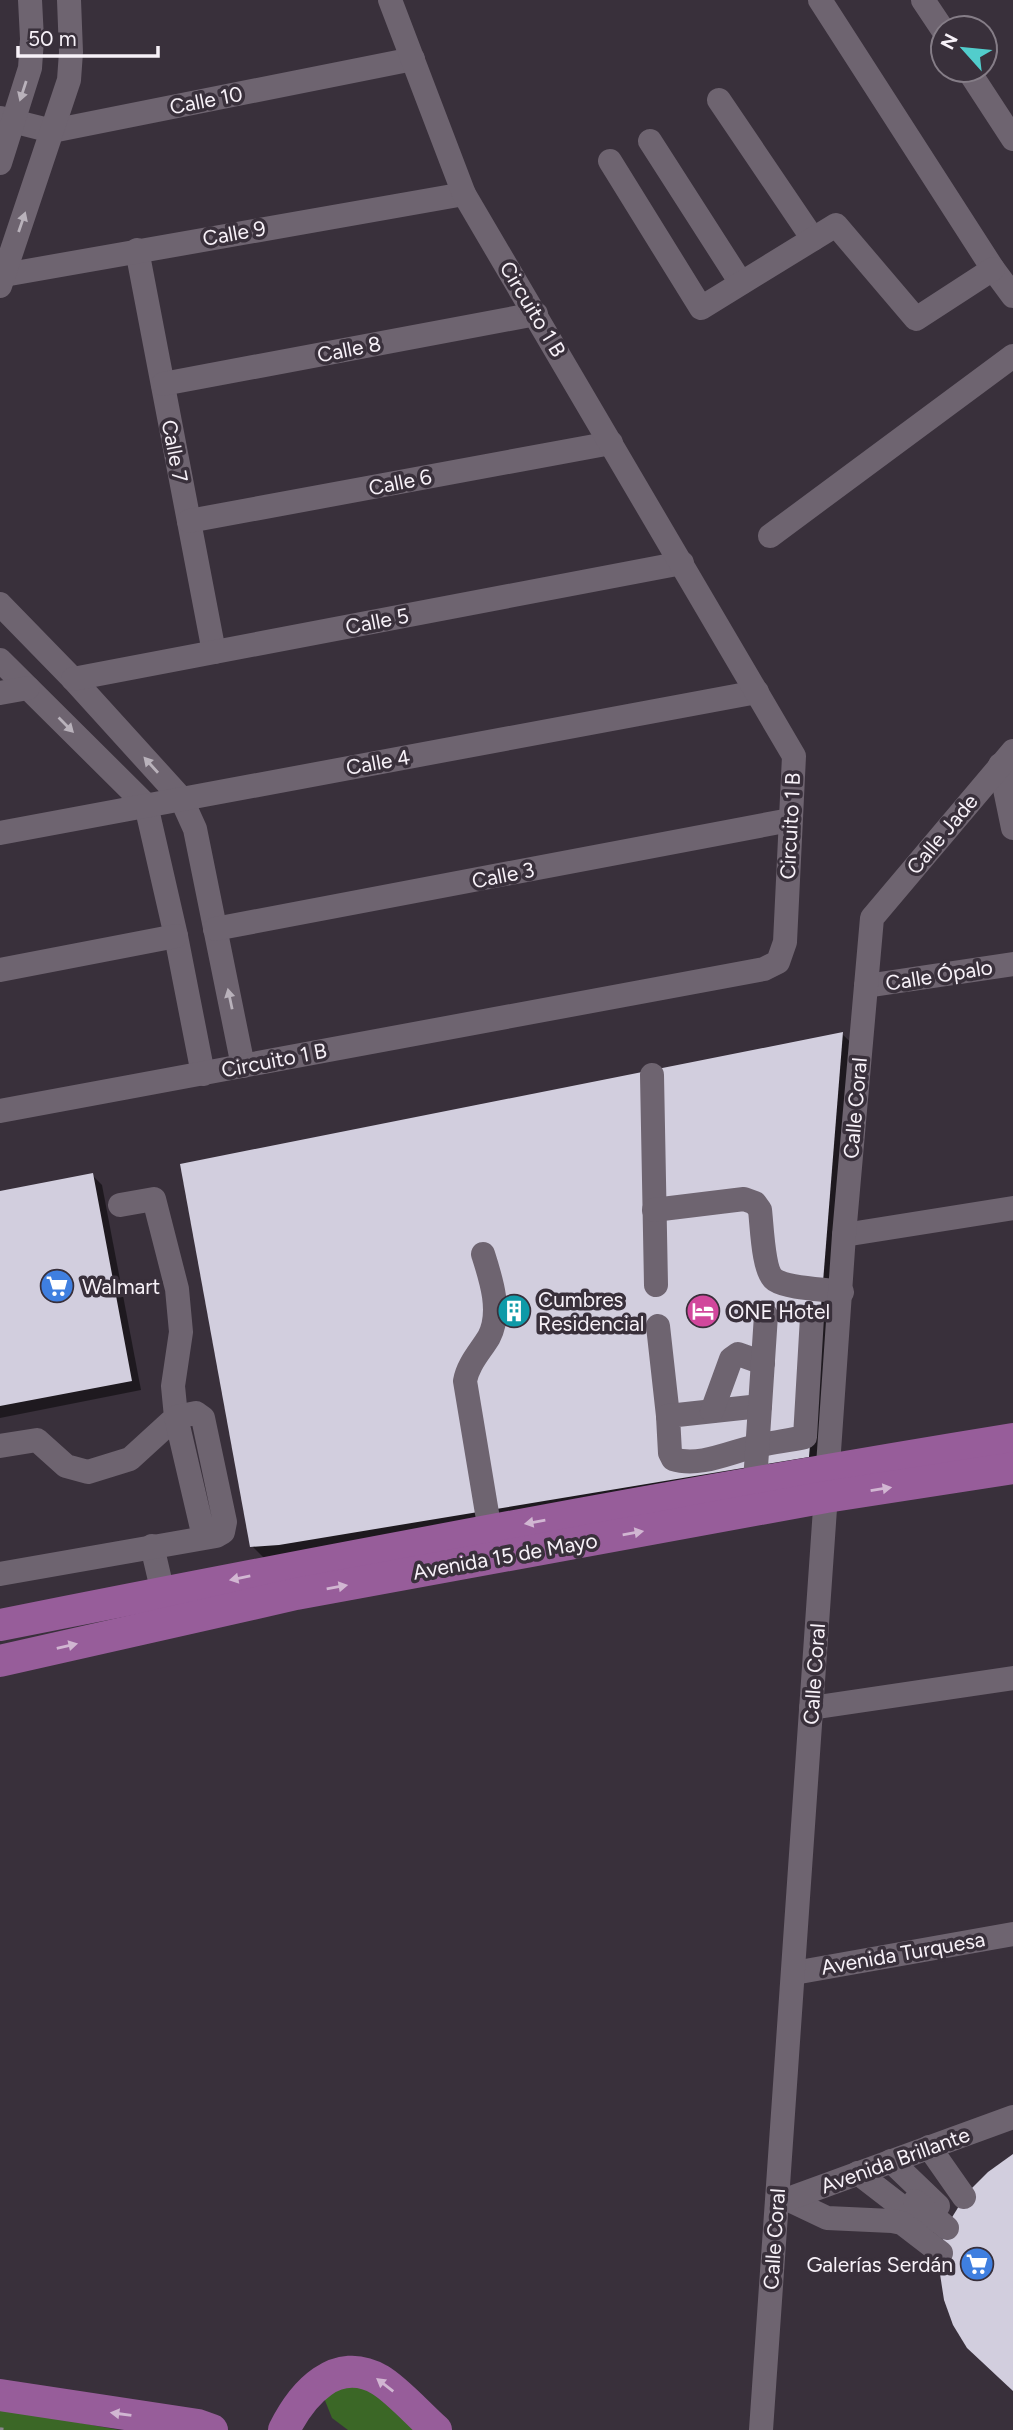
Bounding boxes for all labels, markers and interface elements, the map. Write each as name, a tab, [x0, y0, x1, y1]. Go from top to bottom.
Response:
scale bar	[18, 14, 158, 58]
north arrow	[929, 14, 999, 84]
text: 50 m	[28, 26, 77, 51]
text: N	[936, 30, 963, 53]
one-way arrow	[17, 81, 28, 102]
street label: Calle 10	[167, 81, 245, 119]
one-way arrow	[17, 212, 28, 233]
street label: Calle 9	[200, 215, 268, 251]
street label: Circuito 1 B	[495, 257, 571, 361]
street label: Calle 8	[315, 331, 383, 367]
street label: Calle 7	[157, 418, 193, 484]
street label: Calle 6	[366, 464, 434, 500]
street label: Calle 5	[343, 603, 411, 639]
one-way arrow	[57, 717, 74, 734]
street label: Calle 4	[344, 744, 412, 780]
one-way arrow	[143, 756, 159, 774]
street label: Circuito 1 B	[775, 772, 805, 880]
street label: Calle Jade	[901, 789, 983, 879]
street label: Calle 3	[470, 857, 536, 893]
street label: Calle Ópalo	[884, 954, 994, 996]
one-way arrow	[224, 988, 235, 1010]
street label: Circuito 1 B	[219, 1038, 329, 1082]
street label: Calle Coral	[838, 1056, 872, 1160]
supermarket icon: Walmart	[38, 1267, 76, 1305]
place label: Walmart	[82, 1274, 160, 1299]
place label: Cumbres Residencial	[538, 1287, 644, 1336]
building icon: Cumbres Residencial	[495, 1292, 533, 1330]
hotel icon: ONE Hotel	[684, 1292, 722, 1330]
place label: ONE Hotel	[728, 1299, 830, 1324]
one-way arrow	[870, 1483, 892, 1494]
one-way arrow	[524, 1517, 546, 1528]
street label: Avenida 15 de Mayo	[411, 1527, 599, 1585]
one-way arrow	[622, 1527, 644, 1538]
one-way arrow	[229, 1572, 251, 1583]
one-way arrow	[326, 1581, 348, 1592]
street label: Calle Coral	[798, 1623, 830, 1725]
one-way arrow	[56, 1641, 78, 1652]
street label: Avenida Turquesa	[819, 1926, 987, 1980]
street label: Avenida Brillante	[817, 2121, 973, 2199]
street label: Calle Coral	[758, 2188, 790, 2290]
supermarket icon: Galerías Serdán	[958, 2245, 996, 2283]
place label: Galerías Serdán	[806, 2252, 953, 2277]
one-way arrow	[376, 2379, 394, 2393]
one-way arrow	[110, 2408, 132, 2419]

